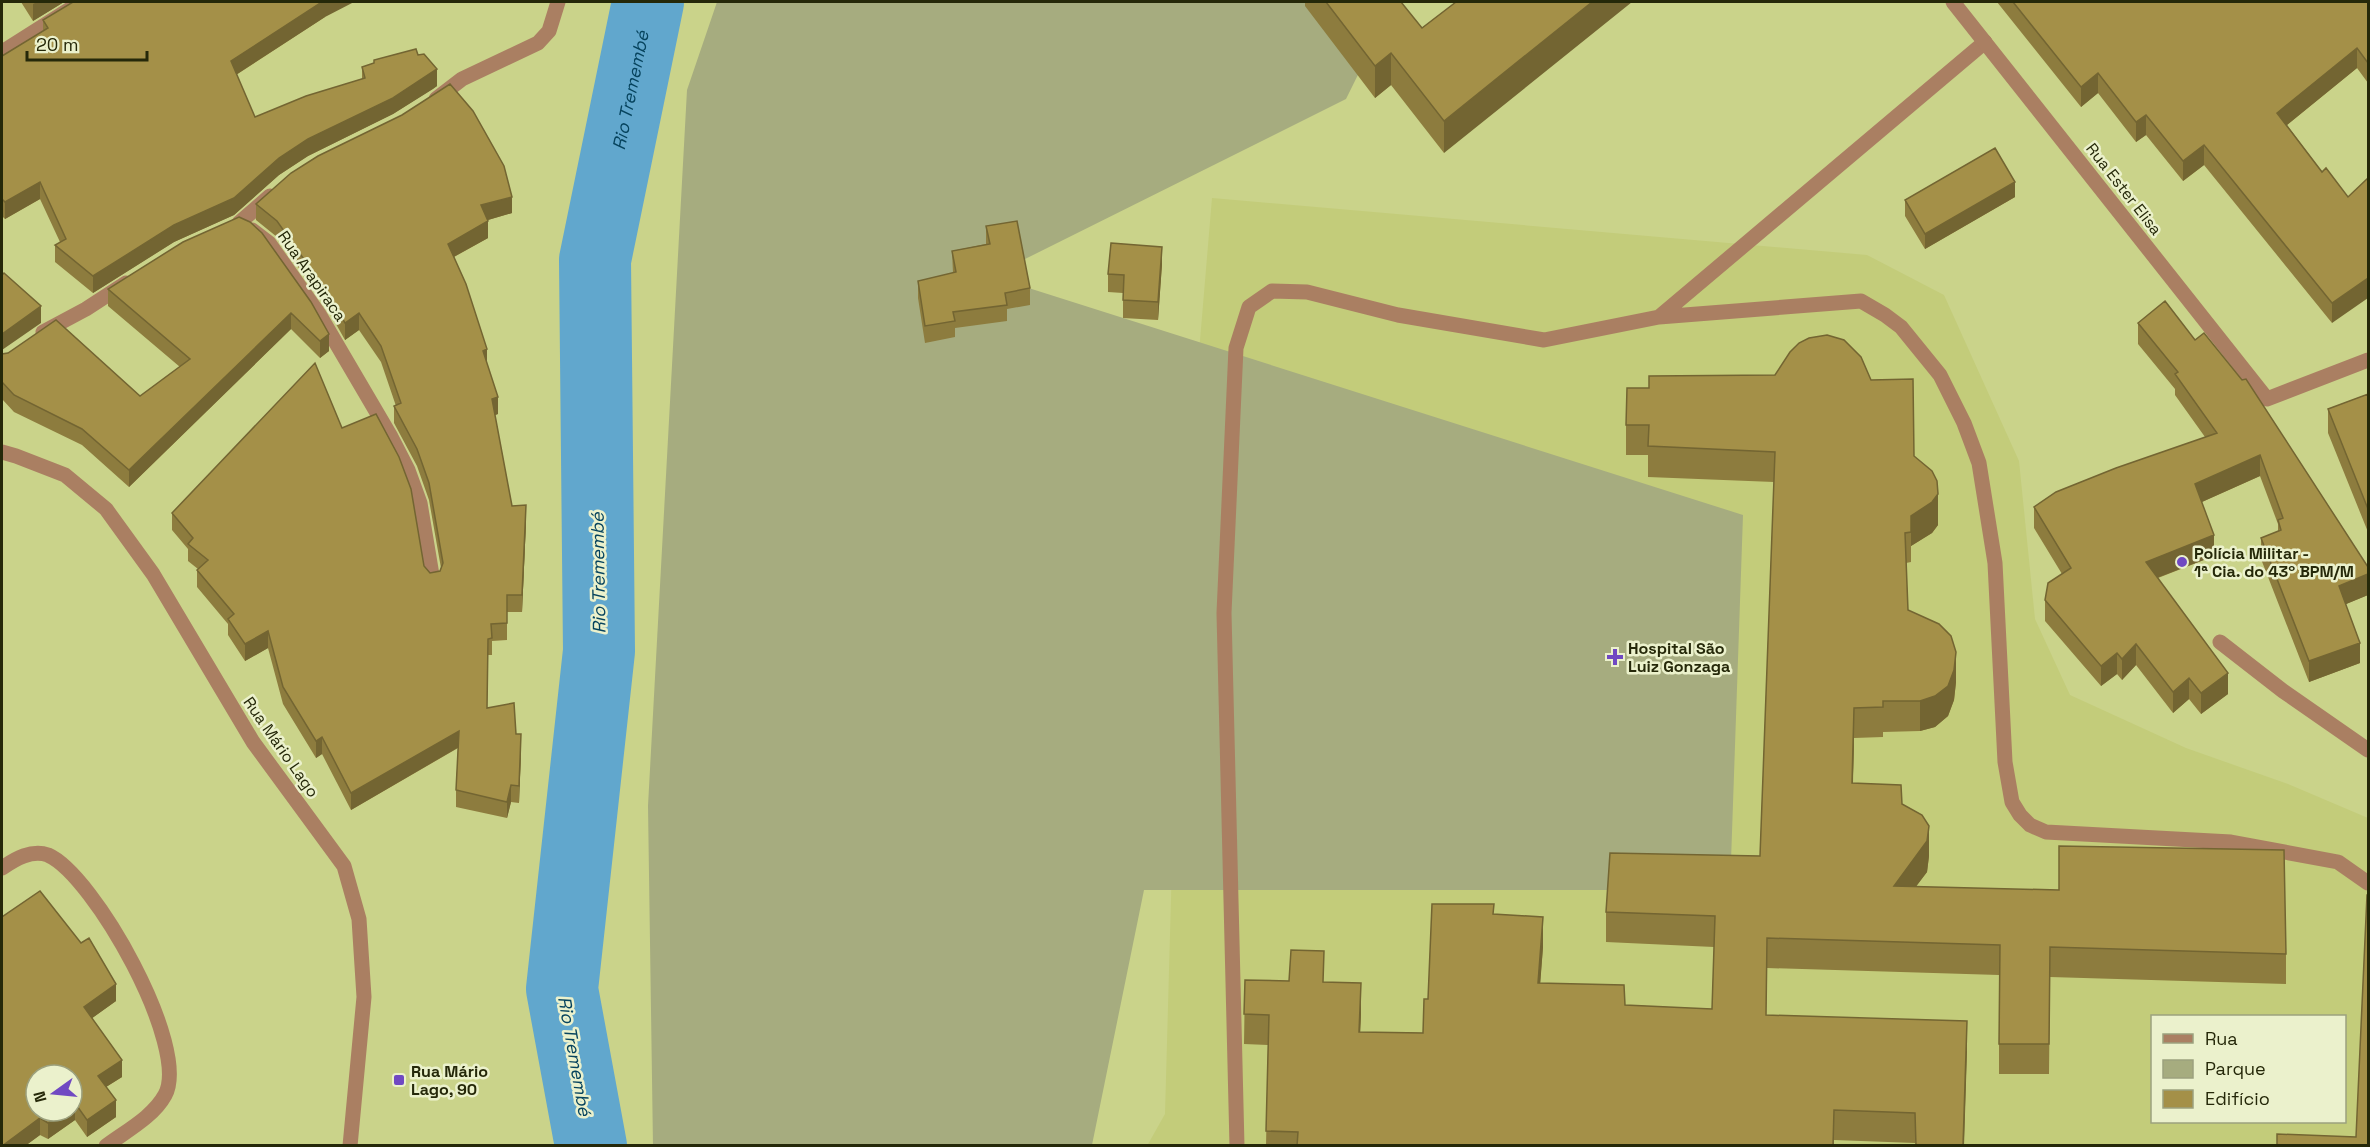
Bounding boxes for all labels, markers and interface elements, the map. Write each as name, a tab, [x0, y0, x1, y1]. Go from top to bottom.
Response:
scale bar	[27, 24, 147, 62]
water label: Rio Tremembé	[606, 27, 654, 152]
text: 20 m	[36, 33, 79, 56]
street label: Rua Ester Elisa	[2081, 139, 2167, 239]
street label: Rua Arapiraca	[273, 227, 351, 325]
water label: Rio Tremembé	[585, 511, 611, 634]
place label: Polícia Militar - 1ª Cia. do 43º BPM/M	[2194, 543, 2354, 582]
marker: Polícia Militar - 1ª Cia. do 43º BPM/M	[2175, 555, 2189, 569]
place label: Hospital São Luiz Gonzaga	[1628, 638, 1730, 677]
marker: Hospital São Luiz Gonzaga	[1606, 648, 1624, 666]
street label: Rua Mário Lago	[239, 693, 323, 801]
water label: Rio Tremembé	[553, 994, 597, 1119]
legend	[2151, 1015, 2346, 1123]
text: Rua	[2205, 1027, 2238, 1050]
text: Parque	[2205, 1057, 2266, 1080]
place label: Rua Mário Lago, 90	[411, 1061, 488, 1100]
north arrow	[24, 1063, 84, 1123]
marker: Rua Mário Lago, 90	[392, 1073, 406, 1087]
text: Edifício	[2205, 1087, 2270, 1110]
text: N	[28, 1089, 52, 1105]

